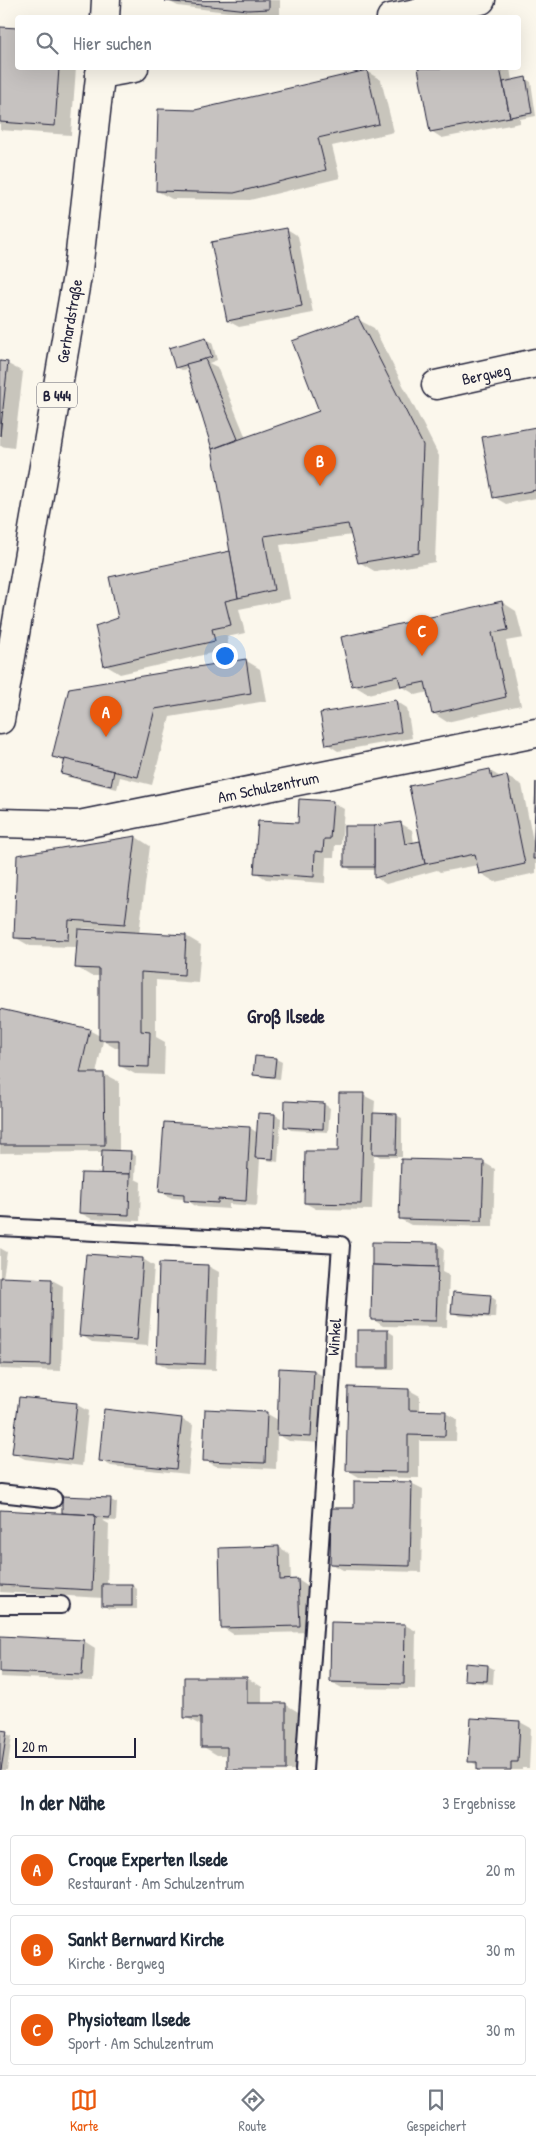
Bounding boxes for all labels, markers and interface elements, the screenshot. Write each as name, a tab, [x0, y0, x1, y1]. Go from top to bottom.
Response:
search box	[15, 15, 521, 70]
icon: search	[33, 29, 61, 57]
text: Hier suchen	[73, 30, 152, 56]
street label: Gerhardstraße	[51, 277, 87, 365]
street label: Bergweg	[460, 358, 512, 390]
road number: B 444	[37, 382, 77, 408]
pin: B	[304, 445, 336, 486]
pin: C	[406, 615, 438, 656]
your location	[212, 643, 238, 669]
pin: A	[90, 696, 122, 737]
street label: Am Schulzentrum	[216, 766, 321, 808]
district label: Groß Ilsede	[247, 1003, 325, 1030]
street label: Winkel	[322, 1317, 346, 1357]
scale bar	[15, 1735, 136, 1758]
text: 20 m	[22, 1737, 48, 1756]
text: In der Nähe	[20, 1788, 105, 1817]
text: 3 Ergebnisse	[442, 1792, 516, 1814]
text: Croque Experten Ilsede	[68, 1846, 228, 1872]
text: A	[33, 1859, 41, 1881]
text: 20 m	[486, 1859, 515, 1881]
text: Restaurant · Am Schulzentrum	[68, 1872, 244, 1894]
text: Sankt Bernward Kirche	[68, 1926, 224, 1952]
text: B	[33, 1939, 41, 1961]
text: 30 m	[486, 1939, 515, 1961]
text: Kirche · Bergweg	[68, 1952, 165, 1974]
text: Physioteam Ilsede	[68, 2006, 191, 2032]
text: C	[33, 2019, 41, 2041]
text: 30 m	[486, 2019, 515, 2041]
text: Sport · Am Schulzentrum	[68, 2032, 214, 2054]
tab: Karte	[70, 2086, 99, 2135]
tab: Route	[239, 2086, 267, 2135]
tab: Gespeichert	[407, 2086, 466, 2135]

